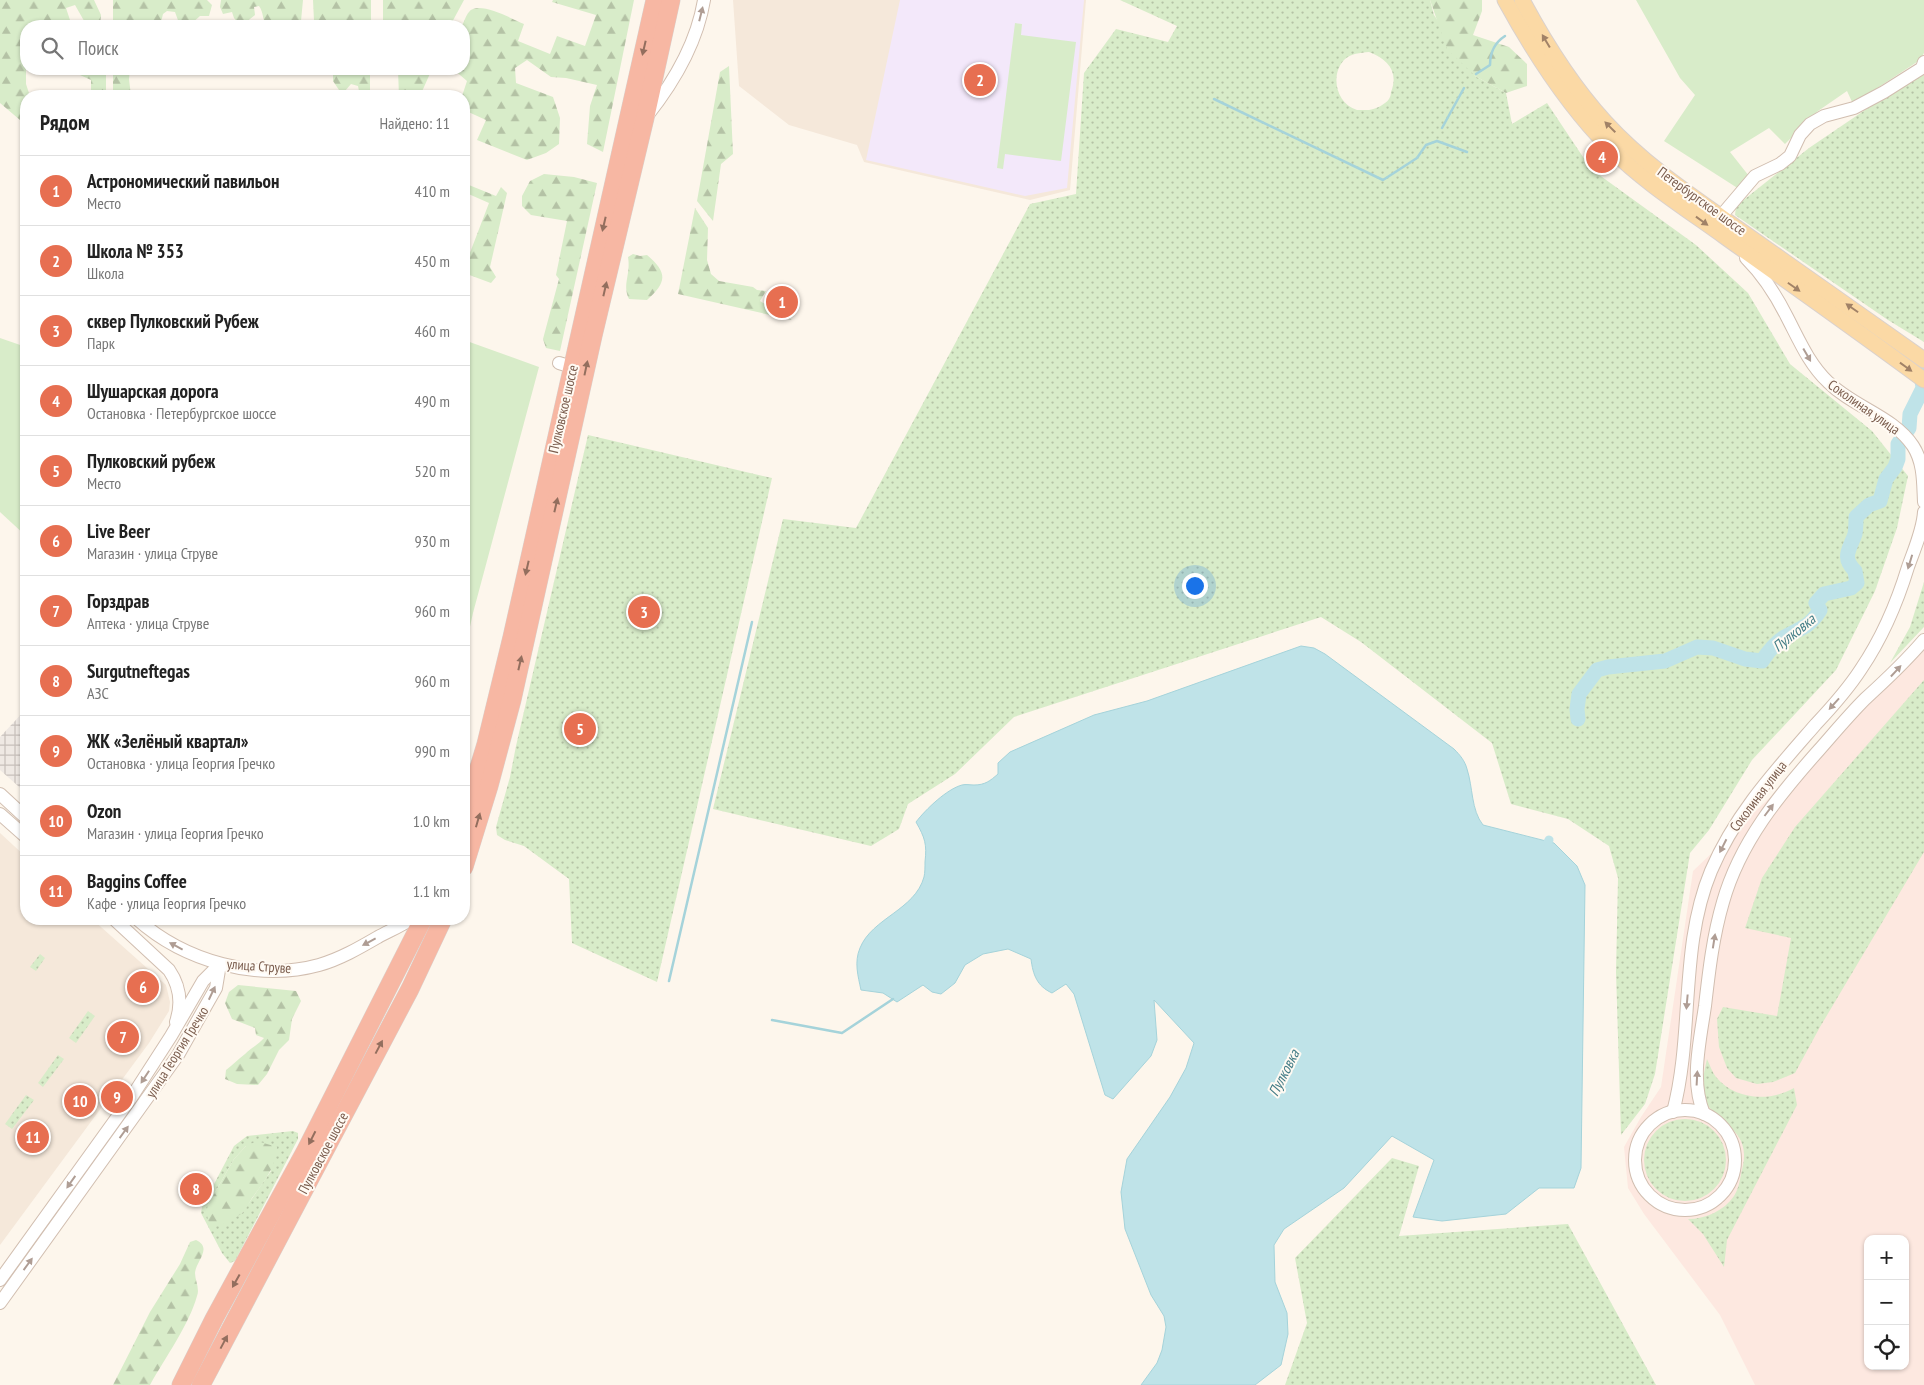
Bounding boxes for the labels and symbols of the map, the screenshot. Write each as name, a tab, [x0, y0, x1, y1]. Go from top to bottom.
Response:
one-way arrow	[697, 7, 705, 22]
one-way arrow	[1542, 35, 1551, 48]
one-way arrow	[640, 40, 648, 55]
pin: 2	[964, 61, 996, 99]
one-way arrow	[1604, 121, 1616, 133]
pin: 4	[1586, 138, 1618, 176]
street label: Петербургское шоссе	[1654, 163, 1750, 239]
one-way arrow	[1695, 215, 1708, 226]
one-way arrow	[600, 216, 608, 231]
one-way arrow	[601, 281, 609, 296]
one-way arrow	[1787, 282, 1800, 292]
pin: 1	[766, 283, 798, 321]
one-way arrow	[1845, 303, 1858, 313]
one-way arrow	[1802, 348, 1811, 361]
one-way arrow	[582, 360, 590, 375]
one-way arrow	[1899, 362, 1913, 372]
street label: Пулковское шоссе	[544, 363, 582, 455]
street label: Соколиная улица	[1824, 376, 1904, 438]
one-way arrow	[552, 496, 560, 512]
one-way arrow	[1905, 555, 1913, 570]
one-way arrow	[523, 560, 531, 575]
your location	[1182, 573, 1208, 599]
pin: 3	[628, 593, 660, 631]
water label: Пулковка	[1768, 609, 1820, 656]
one-way arrow	[516, 656, 524, 671]
one-way arrow	[1890, 665, 1902, 677]
one-way arrow	[1828, 698, 1839, 711]
pin: 5	[564, 710, 596, 748]
street label: Соколиная улица	[1726, 757, 1790, 835]
one-way arrow	[1764, 803, 1774, 817]
one-way arrow	[474, 813, 482, 828]
one-way arrow	[1719, 838, 1727, 853]
one-way arrow	[1710, 932, 1718, 948]
one-way arrow	[362, 938, 376, 947]
one-way arrow	[168, 942, 183, 950]
street label: улица Струве	[226, 955, 292, 977]
pin: 6	[127, 968, 159, 1006]
one-way arrow	[209, 986, 217, 1000]
one-way arrow	[1682, 995, 1690, 1011]
street label: улица Георгия Гречко	[142, 1003, 212, 1101]
pin: 7	[107, 1018, 139, 1056]
one-way arrow	[375, 1040, 383, 1054]
water label: Пулковка	[1264, 1046, 1304, 1099]
one-way arrow	[1694, 1070, 1702, 1086]
one-way arrow	[140, 1071, 149, 1084]
pin: 9	[101, 1078, 133, 1116]
pin: 10	[64, 1082, 96, 1120]
street label: Пулковское шоссе	[294, 1109, 352, 1197]
pin: 11	[17, 1118, 49, 1156]
one-way arrow	[119, 1125, 129, 1139]
one-way arrow	[308, 1131, 316, 1145]
pin: 8	[180, 1170, 212, 1208]
one-way arrow	[66, 1175, 76, 1189]
one-way arrow	[23, 1257, 33, 1271]
one-way arrow	[231, 1275, 240, 1288]
one-way arrow	[219, 1335, 228, 1349]

